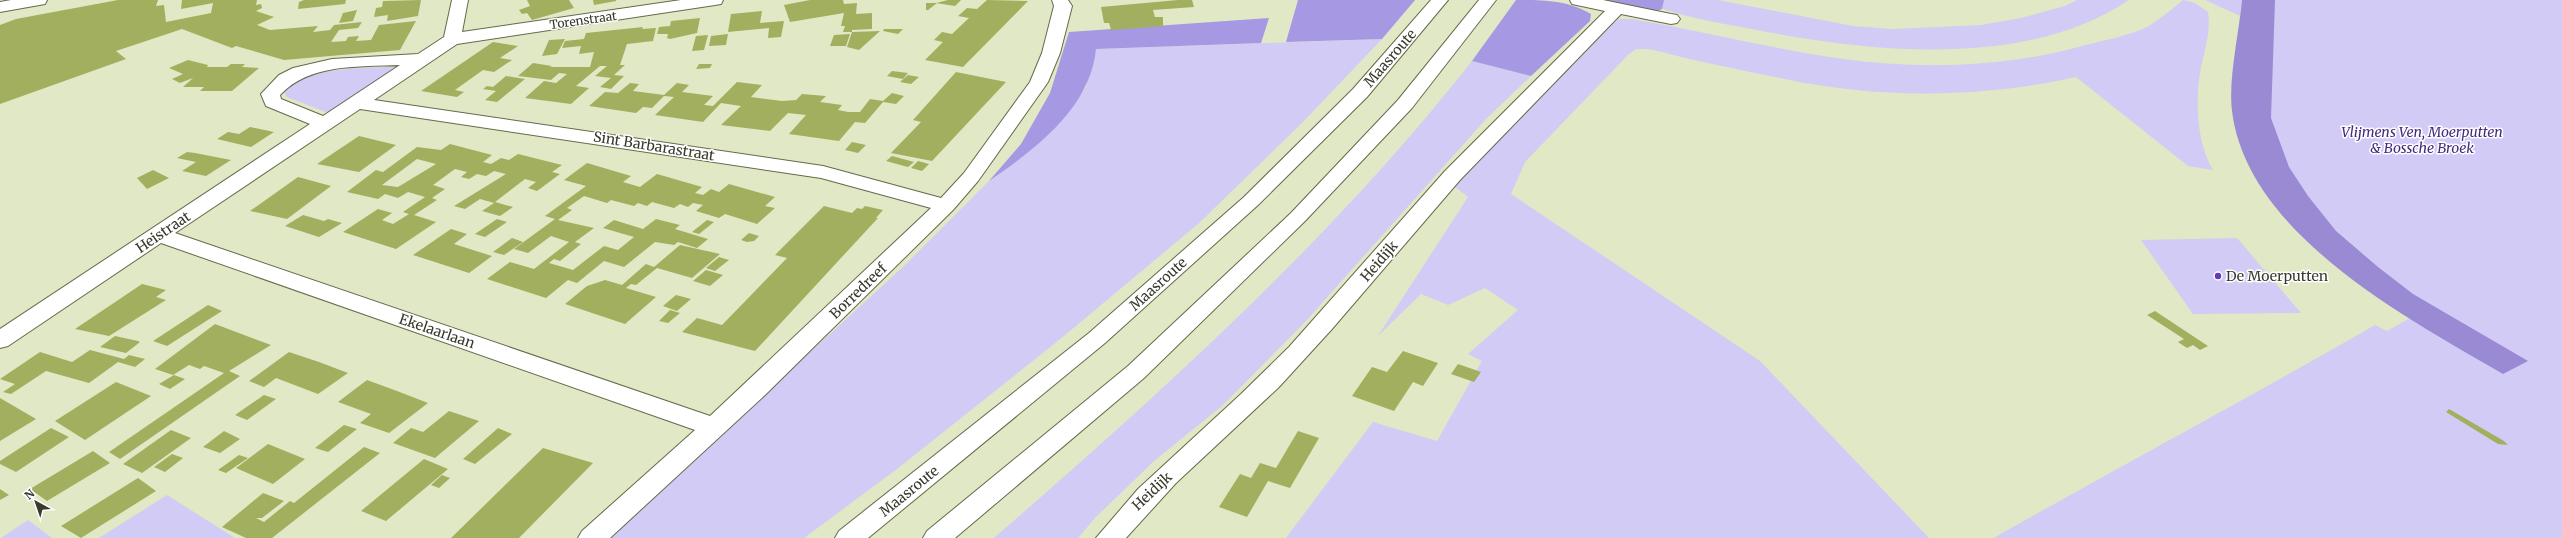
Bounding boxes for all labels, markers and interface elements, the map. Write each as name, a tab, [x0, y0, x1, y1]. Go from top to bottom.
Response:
street label: Torenstraat	[548, 8, 618, 32]
street label: Maasroute	[1360, 25, 1420, 91]
park label: Vlijmens Ven, Moerputten & Bossche Broek	[2341, 123, 2503, 157]
street label: Sint Barbarastraat	[592, 128, 716, 165]
street label: Heistraat	[132, 207, 194, 257]
street label: Heidijk	[1356, 237, 1402, 285]
street label: Maasroute	[1126, 254, 1190, 314]
street label: Borredreef	[826, 259, 891, 323]
place label: De Moerputten	[2226, 267, 2328, 285]
marker: De Moerputten	[2213, 271, 2223, 281]
street label: Ekelaarlaan	[397, 310, 477, 352]
street label: Maasroute	[876, 462, 942, 520]
street label: Heidijk	[1128, 468, 1176, 514]
north arrow	[16, 482, 56, 522]
text: N	[22, 486, 38, 502]

